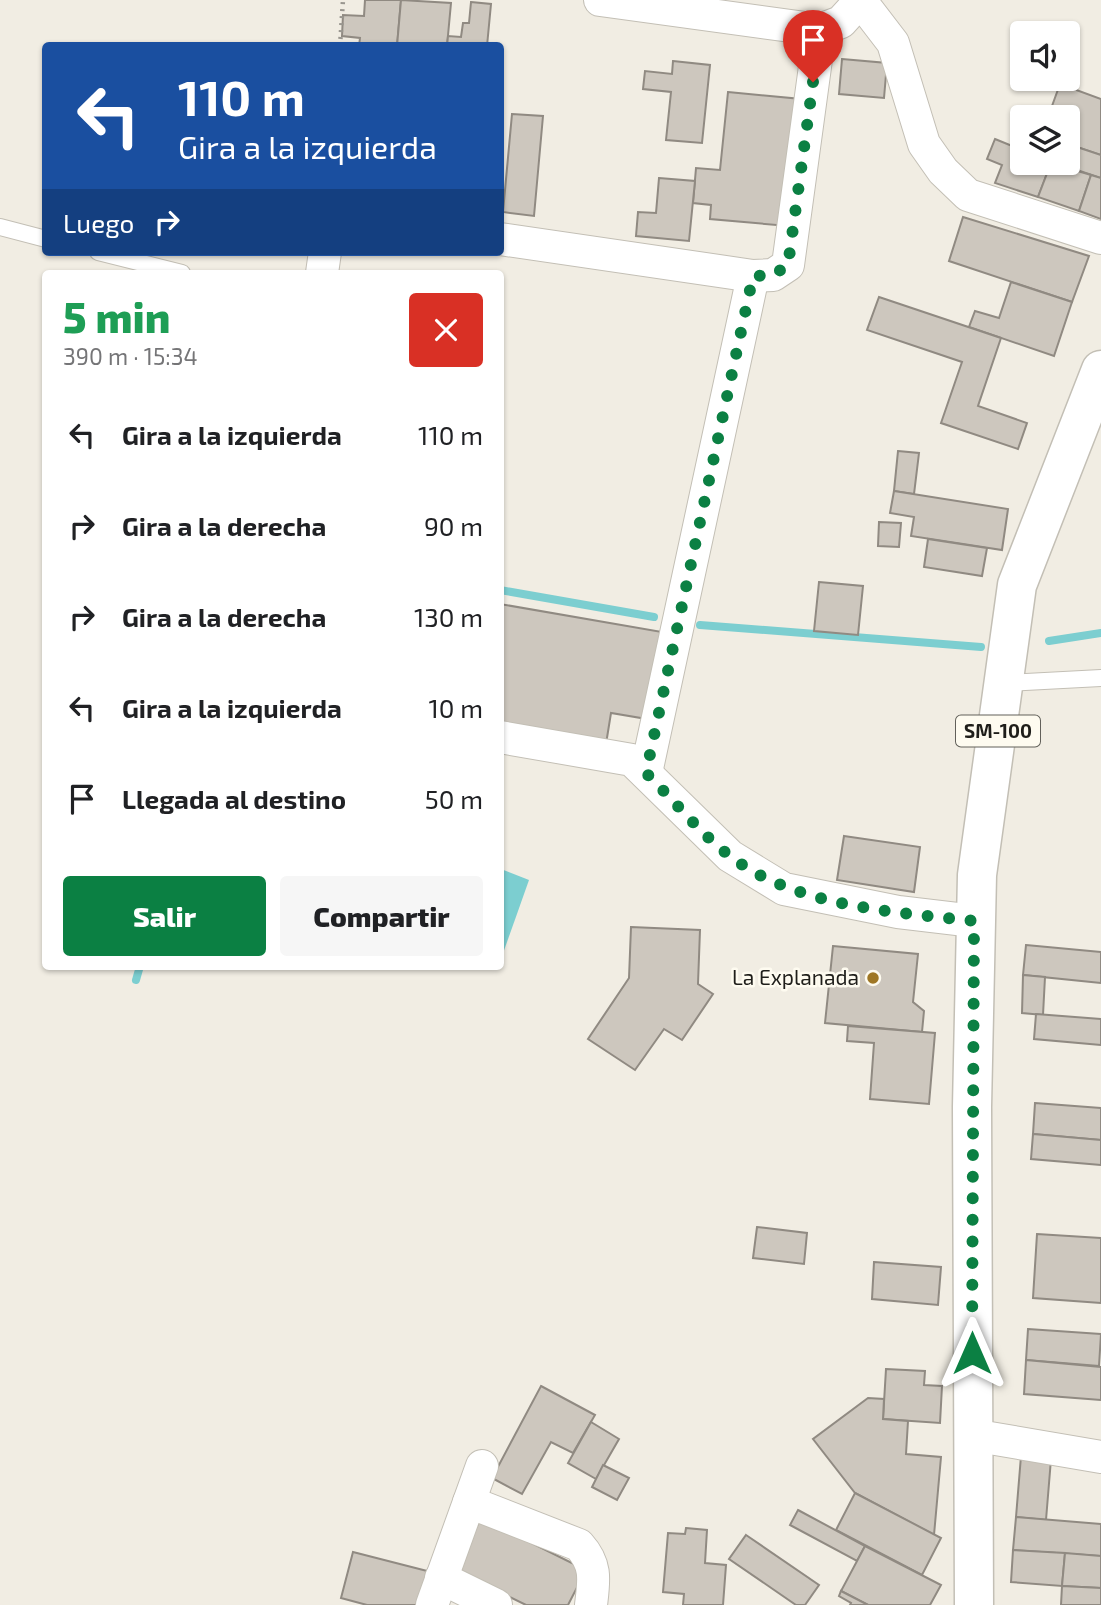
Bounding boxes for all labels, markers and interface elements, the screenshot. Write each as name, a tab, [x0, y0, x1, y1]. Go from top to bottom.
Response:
pin	[783, 10, 843, 82]
icon: arrive	[794, 21, 832, 59]
map controls	[1010, 21, 1080, 175]
button: sound	[1010, 21, 1080, 91]
text: 110 m	[178, 67, 305, 126]
icon: left	[63, 70, 154, 161]
button: layers	[1010, 105, 1080, 175]
text: Gira a la izquierda	[178, 127, 437, 165]
icon: right	[148, 203, 186, 241]
text: Luego	[63, 207, 134, 238]
text: 5 min	[63, 291, 171, 341]
button: close	[409, 293, 483, 367]
text: 390 m · 15:34	[63, 342, 198, 370]
icon: left	[63, 416, 101, 454]
text: Gira a la izquierda	[122, 419, 342, 450]
text: 110 m	[418, 419, 483, 450]
icon: right	[63, 507, 101, 545]
text: Gira a la derecha	[122, 510, 326, 541]
text: 90 m	[424, 510, 483, 541]
icon: right	[63, 598, 101, 636]
text: Gira a la derecha	[122, 601, 326, 632]
text: 130 m	[414, 601, 483, 632]
icon: left	[63, 689, 101, 727]
text: Gira a la izquierda	[122, 692, 342, 723]
text: 10 m	[428, 692, 483, 723]
road number: SM-100	[956, 716, 1040, 746]
icon: arrive	[63, 780, 101, 818]
text: Llegada al destino	[122, 783, 346, 814]
text: 50 m	[425, 783, 483, 814]
button: Salir	[63, 876, 266, 956]
button: Compartir	[280, 876, 483, 956]
place label: La Explanada	[732, 964, 859, 989]
marker: La Explanada	[865, 970, 881, 986]
position arrow	[935, 1316, 1009, 1390]

